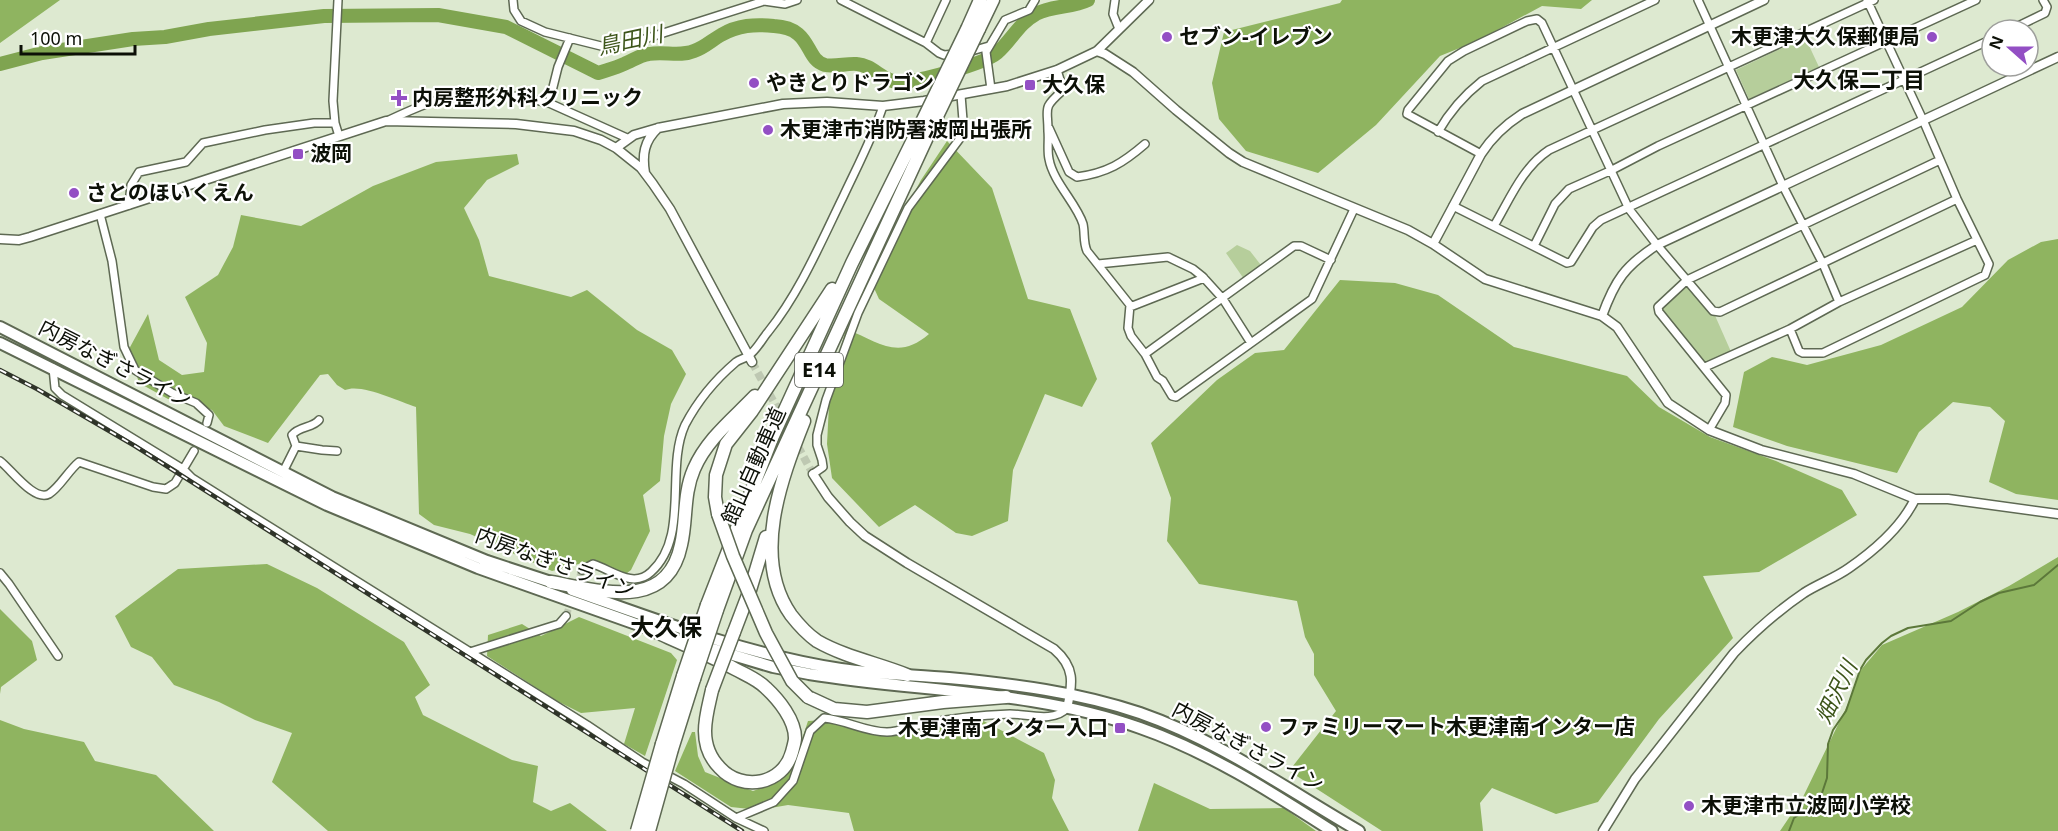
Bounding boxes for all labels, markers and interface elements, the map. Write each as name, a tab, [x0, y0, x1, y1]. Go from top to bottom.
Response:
water label: 鳥田川	[594, 17, 667, 61]
scale bar	[21, 18, 135, 56]
north arrow	[1980, 18, 2040, 78]
place label: セブン-イレブン	[1179, 22, 1333, 50]
place label: 木更津大久保郵便局	[1731, 22, 1920, 50]
text: 100 m	[30, 26, 82, 50]
marker: セブン-イレブン	[1160, 30, 1174, 44]
marker: 木更津大久保郵便局	[1925, 30, 1939, 44]
text: N	[1983, 33, 2009, 53]
district label: 大久保二丁目	[1793, 64, 1925, 94]
place label: やきとりドラゴン	[766, 68, 934, 96]
place label: 大久保	[1042, 70, 1106, 98]
marker: やきとりドラゴン	[747, 76, 761, 90]
marker: 大久保	[1023, 78, 1037, 92]
place label: 内房整形外科クリニック	[412, 83, 643, 111]
marker: 内房整形外科クリニック	[390, 89, 408, 107]
place label: 木更津市消防署波岡出張所	[780, 115, 1032, 143]
marker: 木更津市消防署波岡出張所	[761, 123, 775, 137]
place label: 波岡	[310, 139, 352, 167]
marker: 波岡	[291, 147, 305, 161]
place label: さとのほいくえん	[86, 178, 254, 206]
marker: さとのほいくえん	[67, 186, 81, 200]
street label: 内房なぎさライン	[34, 312, 197, 414]
road number: E14	[795, 353, 843, 387]
street label: 館山自動車道	[715, 402, 792, 529]
street label: 内房なぎさライン	[472, 520, 639, 604]
district label: 大久保	[630, 610, 702, 643]
water label: 畑沢川	[1807, 654, 1864, 728]
street label: 内房なぎさライン	[1168, 694, 1329, 798]
place label: ファミリーマート木更津南インター店	[1278, 712, 1635, 740]
place label: 木更津南インター入口	[898, 713, 1108, 741]
marker: ファミリーマート木更津南インター店	[1259, 720, 1273, 734]
marker: 木更津南インター入口	[1113, 721, 1127, 735]
place label: 木更津市立波岡小学校	[1701, 791, 1911, 819]
marker: 木更津市立波岡小学校	[1682, 799, 1696, 813]

